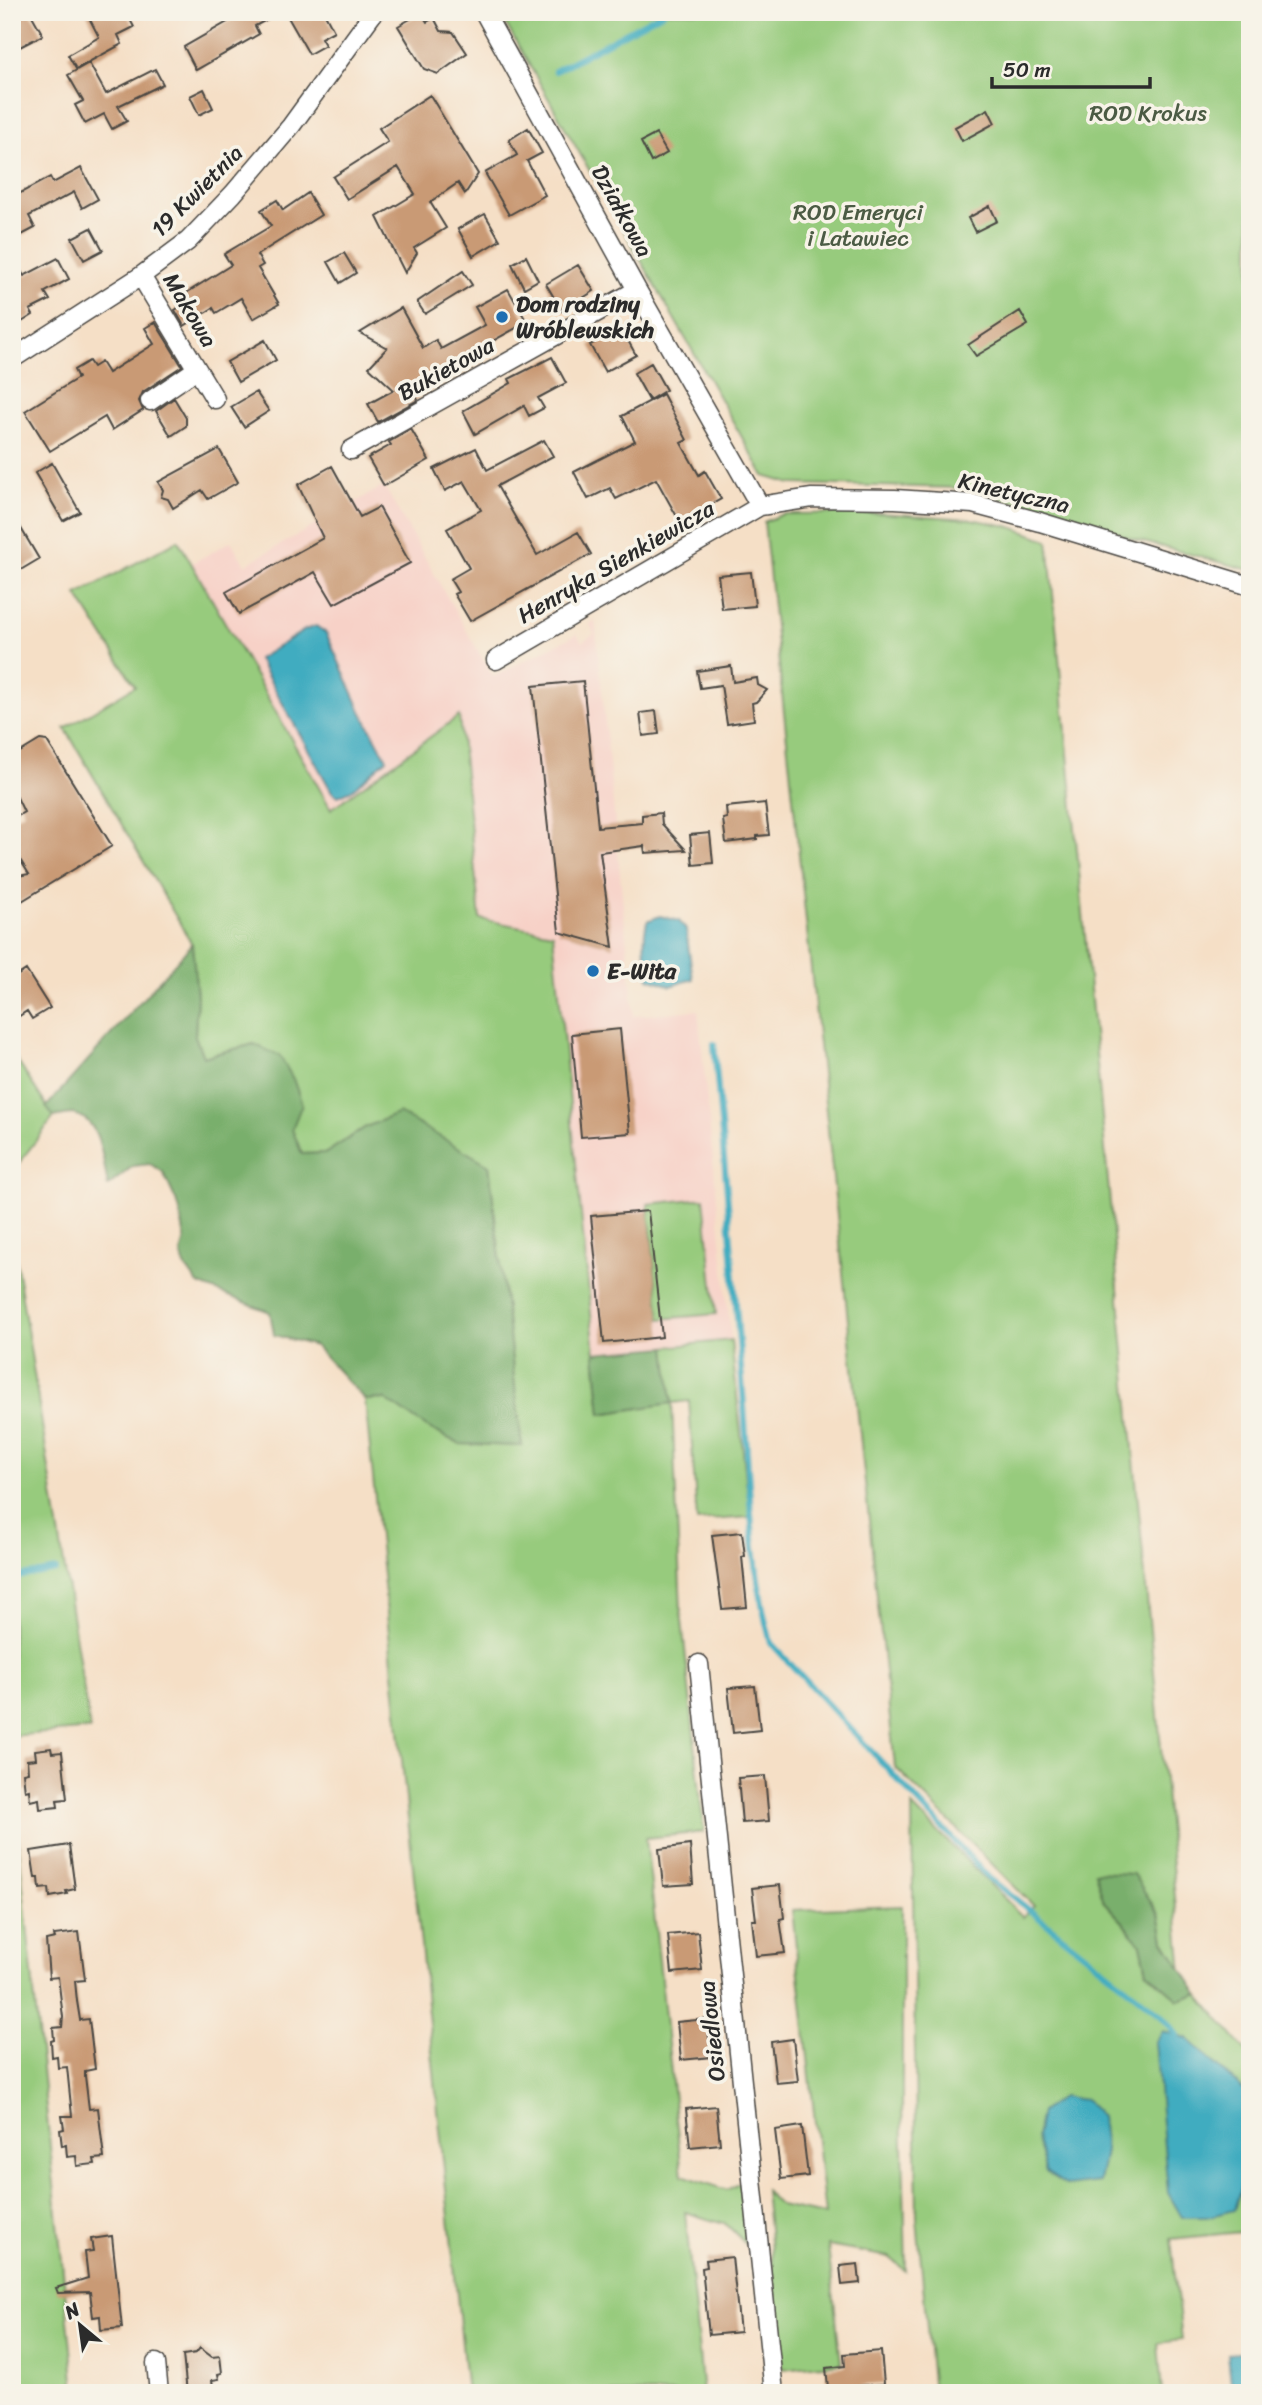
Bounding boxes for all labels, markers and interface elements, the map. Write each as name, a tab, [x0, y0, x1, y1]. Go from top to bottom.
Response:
scale bar	[992, 46, 1150, 90]
text: 50 m	[1003, 51, 1051, 89]
park label: ROD Krokus	[1089, 93, 1207, 134]
street label: 19 Kwietnia	[141, 135, 253, 247]
street label: Działkowa	[580, 157, 664, 265]
park label: ROD Emeryci i Latawiec	[793, 192, 924, 259]
street label: Makowa	[151, 264, 229, 356]
place label: Dom rodziny Wróblewskich	[516, 284, 654, 351]
marker: Dom rodziny Wróblewskich	[494, 309, 510, 325]
street label: Bukietowa	[390, 325, 503, 413]
street label: Kinetyczna	[954, 460, 1074, 526]
street label: Henryka Sienkiewicza	[509, 488, 723, 635]
place label: E-Wita	[607, 951, 678, 992]
marker: E-Wita	[585, 963, 601, 979]
street label: Osiedlowa	[686, 1979, 738, 2083]
north arrow	[46, 2290, 116, 2360]
text: N	[57, 2293, 86, 2329]

